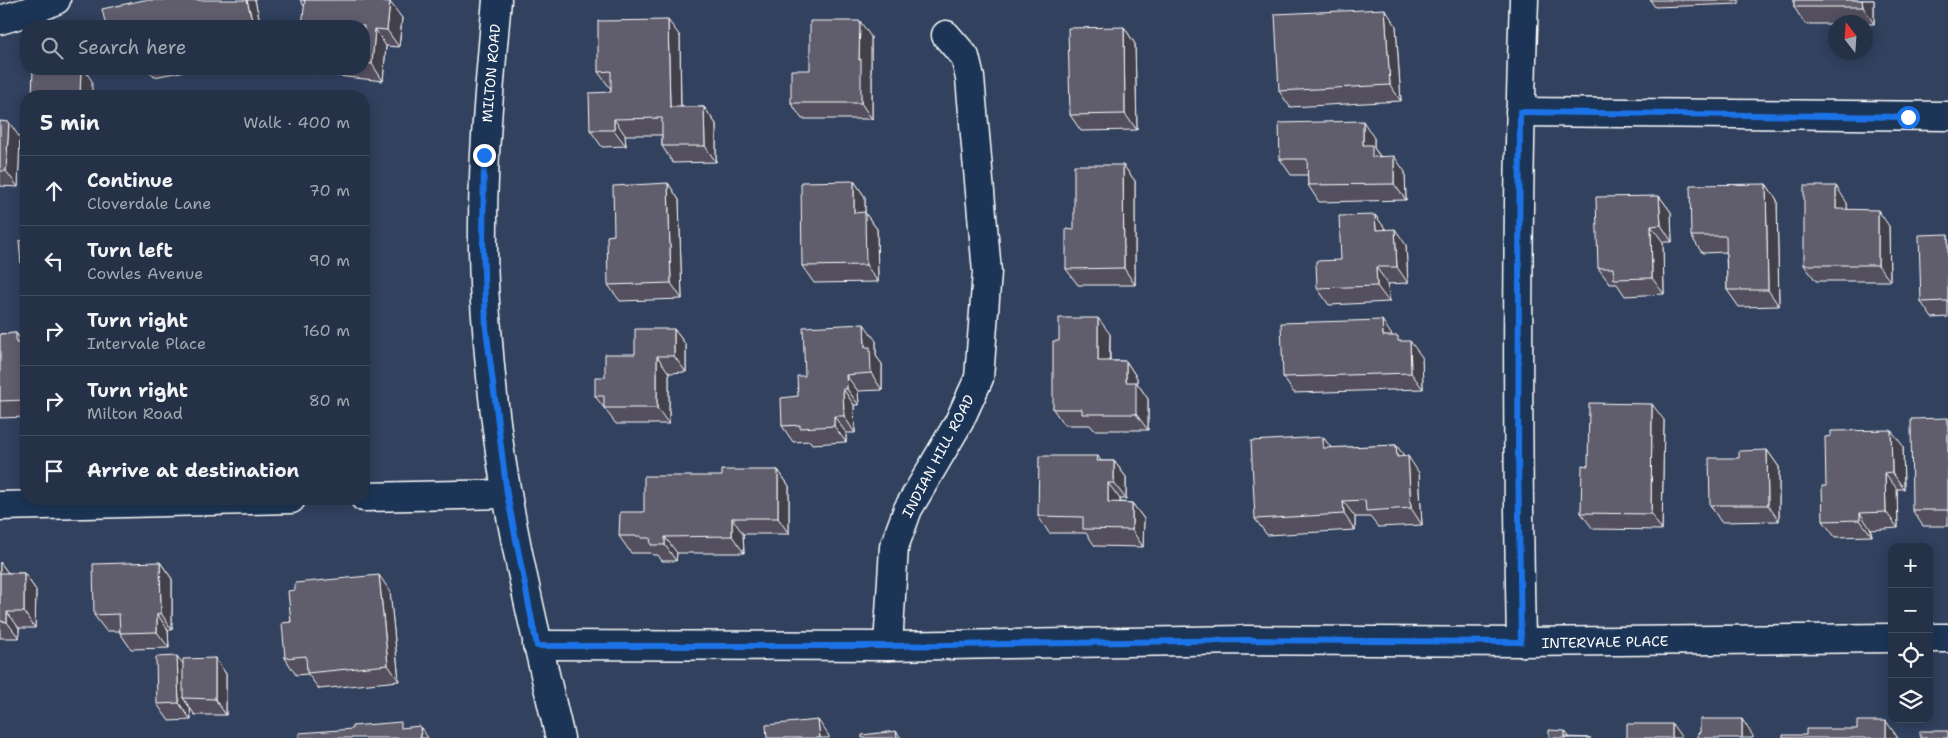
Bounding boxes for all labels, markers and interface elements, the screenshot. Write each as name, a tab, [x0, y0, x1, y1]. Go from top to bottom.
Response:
north arrow	[1828, 15, 1873, 60]
search box	[20, 20, 370, 75]
street label: MILTON ROAD	[478, 23, 504, 123]
icon: search	[38, 34, 66, 62]
text: Search here	[78, 35, 187, 60]
route start	[1897, 106, 1920, 129]
text: 5 min	[40, 109, 100, 137]
text: Walk · 400 m	[243, 112, 350, 133]
route end	[473, 144, 496, 167]
text: Continue	[87, 168, 173, 193]
icon: ahead	[40, 177, 68, 205]
text: 70 m	[309, 180, 350, 201]
text: Cloverdale Lane	[87, 193, 211, 214]
text: Turn left	[87, 238, 173, 263]
icon: left	[40, 247, 68, 275]
text: 90 m	[309, 250, 350, 271]
text: Cowles Avenue	[87, 263, 203, 284]
text: Turn right	[87, 308, 188, 333]
icon: right	[40, 317, 68, 345]
text: 160 m	[303, 320, 350, 341]
text: Intervale Place	[87, 333, 206, 354]
text: Turn right	[87, 378, 188, 403]
icon: right	[40, 387, 68, 415]
text: 80 m	[309, 390, 350, 411]
street label: INDIAN HILL ROAD	[898, 391, 978, 521]
text: Milton Road	[87, 403, 183, 424]
icon: arrive	[40, 457, 68, 485]
text: Arrive at destination	[87, 458, 299, 483]
map controls	[1888, 543, 1933, 723]
button: +	[1888, 543, 1933, 588]
button: −	[1888, 588, 1933, 633]
street label: INTERVALE PLACE	[1542, 632, 1669, 652]
button: locate	[1888, 633, 1933, 678]
button: layers	[1888, 678, 1933, 723]

